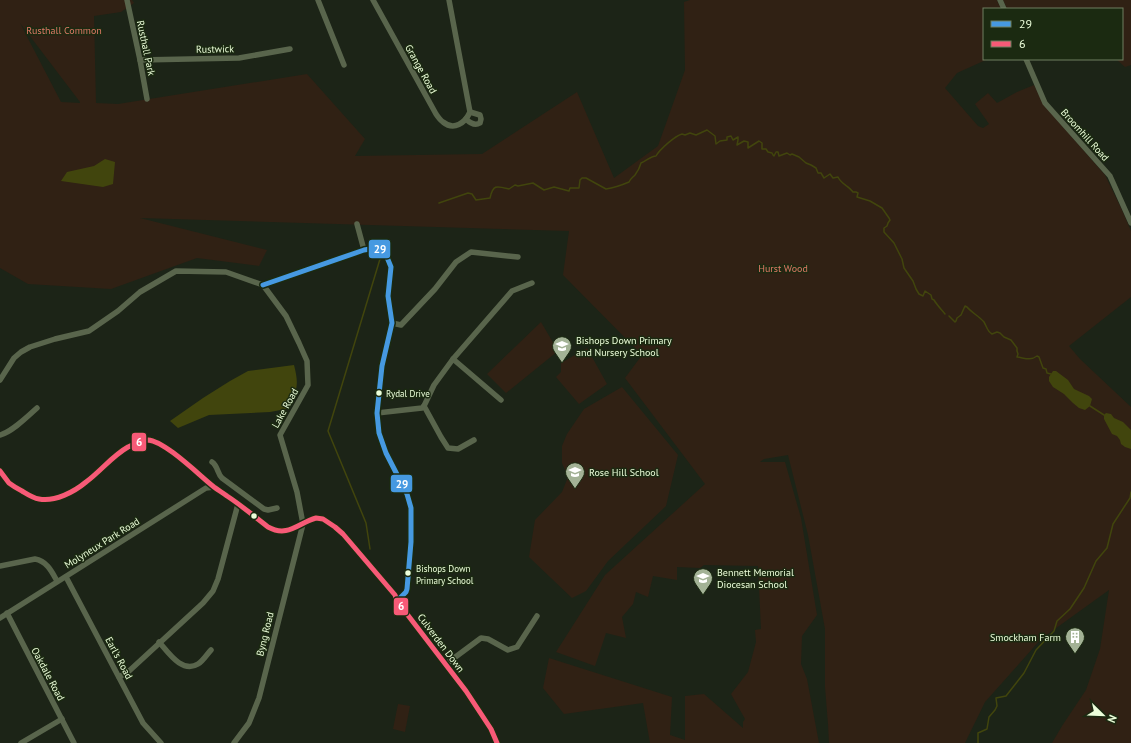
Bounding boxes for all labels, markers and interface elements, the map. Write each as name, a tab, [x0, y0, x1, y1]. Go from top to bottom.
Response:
legend	[983, 8, 1123, 60]
text: 29	[1019, 16, 1032, 31]
street label: Rusthall Park	[134, 19, 158, 77]
park label: Rusthall Common	[26, 24, 102, 37]
text: 6	[1019, 36, 1026, 51]
street label: Rustwick	[196, 42, 234, 56]
street label: Grange Road	[402, 42, 440, 96]
street label: Broomhill Road	[1058, 106, 1112, 164]
line badge: 29	[368, 239, 391, 259]
text: 29	[374, 242, 386, 256]
park label: Hurst Wood	[758, 262, 808, 275]
place label: Bishops Down Primary and Nursery School	[576, 334, 672, 359]
school or university icon: Bishops Down Primary and Nursery School	[551, 335, 573, 363]
street label: Lake Road	[269, 386, 301, 430]
marker: Rydal Drive	[374, 388, 384, 398]
place label: Rydal Drive	[386, 388, 430, 399]
line badge: 6	[131, 432, 147, 452]
text: 6	[136, 435, 142, 449]
school or university icon: Rose Hill School	[564, 461, 586, 489]
place label: Rose Hill School	[589, 466, 659, 479]
line badge: 29	[390, 474, 413, 493]
text: 29	[396, 477, 408, 491]
unlabelled marker	[249, 511, 259, 521]
street label: Molyneux Park Road	[62, 515, 142, 571]
place label: Bishops Down Primary School	[416, 563, 474, 586]
place label: Bennett Memorial Diocesan School	[717, 566, 794, 591]
school or university icon: Bennett Memorial Diocesan School	[692, 567, 714, 595]
marker: Bishops Down Primary School	[403, 568, 413, 578]
line badge: 6	[393, 597, 409, 616]
text: 6	[398, 599, 404, 613]
street label: Byng Road	[253, 611, 277, 657]
street label: Culverden Down	[415, 611, 467, 675]
building icon: Smockham Farm	[1064, 626, 1086, 654]
place label: Smockham Farm	[990, 631, 1061, 644]
street label: Earl's Road	[102, 635, 136, 681]
street label: Oakdale Road	[28, 645, 68, 703]
north arrow	[1083, 695, 1123, 735]
text: N	[1104, 713, 1120, 725]

